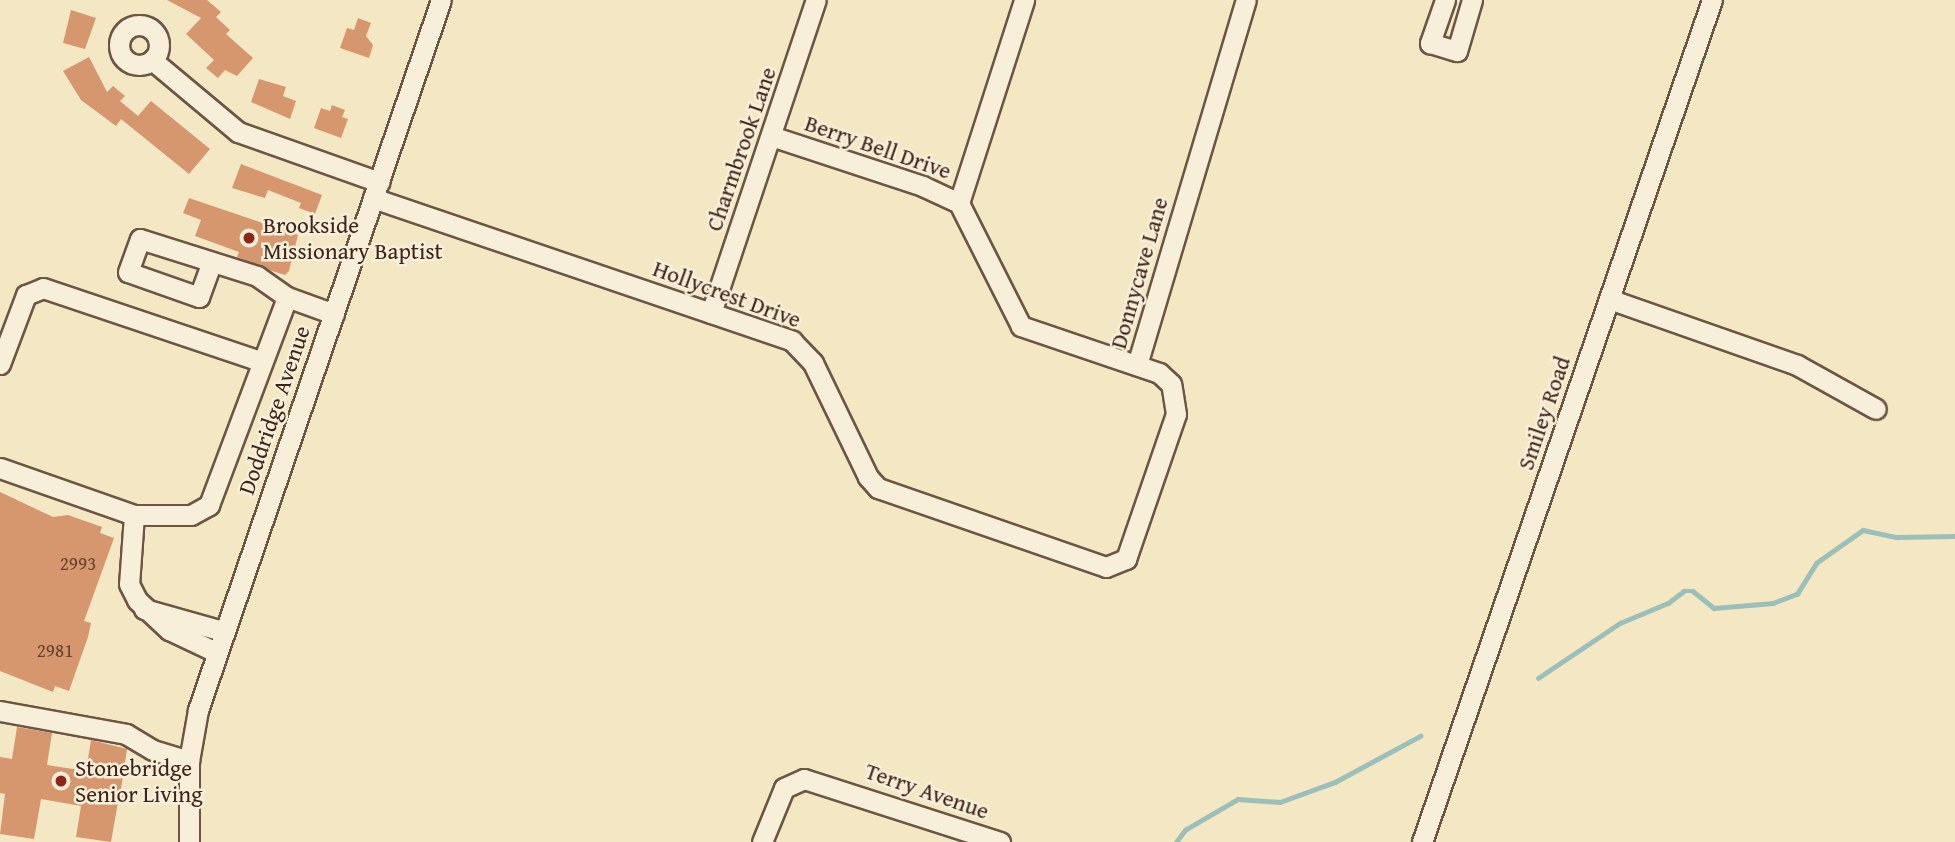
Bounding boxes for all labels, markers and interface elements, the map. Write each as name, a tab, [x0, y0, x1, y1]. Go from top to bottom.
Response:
street label: Charmbrook Lane	[700, 63, 782, 235]
street label: Berry Bell Drive	[801, 109, 955, 185]
street label: Donnycave Lane	[1104, 194, 1174, 352]
place label: Brookside Missionary Baptist	[263, 211, 443, 265]
marker: Brookside Missionary Baptist	[241, 230, 257, 246]
street label: Hollycrest Drive	[649, 254, 805, 334]
street label: Doddridge Avenue	[232, 322, 316, 498]
street label: Smiley Road	[1512, 353, 1576, 473]
house number: 2993	[60, 553, 96, 575]
house number: 2981	[37, 640, 73, 662]
place label: Stonebridge Senior Living	[75, 754, 203, 808]
street label: Terry Avenue	[862, 757, 992, 825]
marker: Stonebridge Senior Living	[53, 773, 69, 789]

